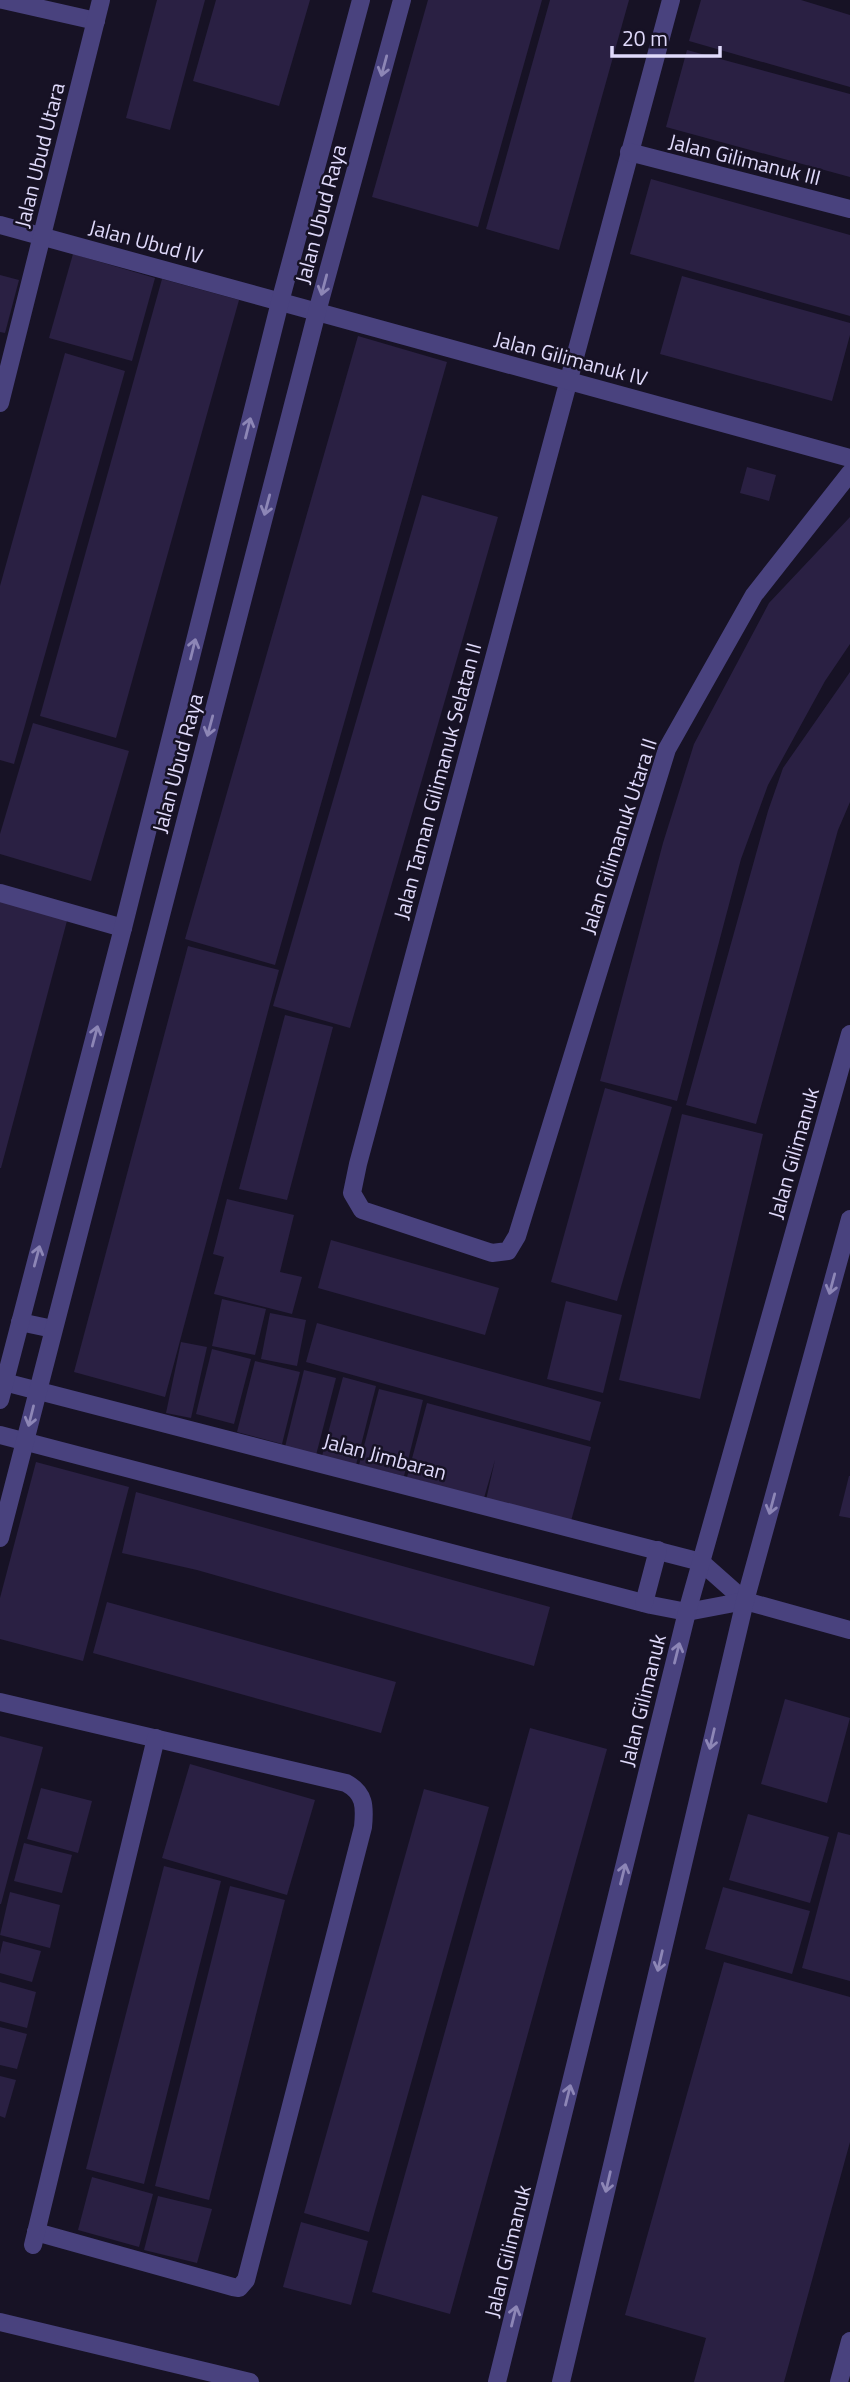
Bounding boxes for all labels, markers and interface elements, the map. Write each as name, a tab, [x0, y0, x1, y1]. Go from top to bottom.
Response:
scale bar	[612, 14, 720, 58]
text: 20 m	[622, 22, 668, 54]
one-way arrow	[377, 55, 390, 77]
street label: Jalan Ubud Utara	[6, 79, 73, 231]
street label: Jalan Gilimanuk III	[666, 125, 824, 193]
street label: Jalan Ubud Raya	[286, 140, 354, 287]
street label: Jalan Ubud IV	[85, 210, 207, 272]
one-way arrow	[317, 274, 330, 296]
street label: Jalan Gilimanuk IV	[491, 322, 651, 394]
one-way arrow	[242, 417, 255, 440]
one-way arrow	[260, 494, 273, 516]
one-way arrow	[187, 638, 200, 661]
street label: Jalan Taman Gilimanuk Selatan II	[385, 639, 489, 923]
street label: Jalan Ubud Raya	[143, 689, 211, 836]
one-way arrow	[203, 714, 216, 736]
street label: Jalan Gilimanuk Utara II	[571, 734, 665, 938]
one-way arrow	[89, 1025, 102, 1047]
street label: Jalan Gilimanuk	[759, 1084, 827, 1222]
one-way arrow	[32, 1245, 45, 1267]
one-way arrow	[825, 1273, 838, 1295]
one-way arrow	[24, 1404, 37, 1426]
street label: Jalan Jimbaran	[320, 1424, 450, 1488]
one-way arrow	[764, 1493, 777, 1515]
street label: Jalan Gilimanuk	[610, 1630, 674, 1770]
one-way arrow	[671, 1642, 684, 1665]
one-way arrow	[705, 1727, 718, 1750]
one-way arrow	[617, 1863, 630, 1886]
one-way arrow	[653, 1949, 666, 1972]
one-way arrow	[562, 2084, 575, 2107]
one-way arrow	[601, 2170, 614, 2193]
street label: Jalan Gilimanuk	[475, 2181, 539, 2321]
one-way arrow	[508, 2305, 521, 2328]

